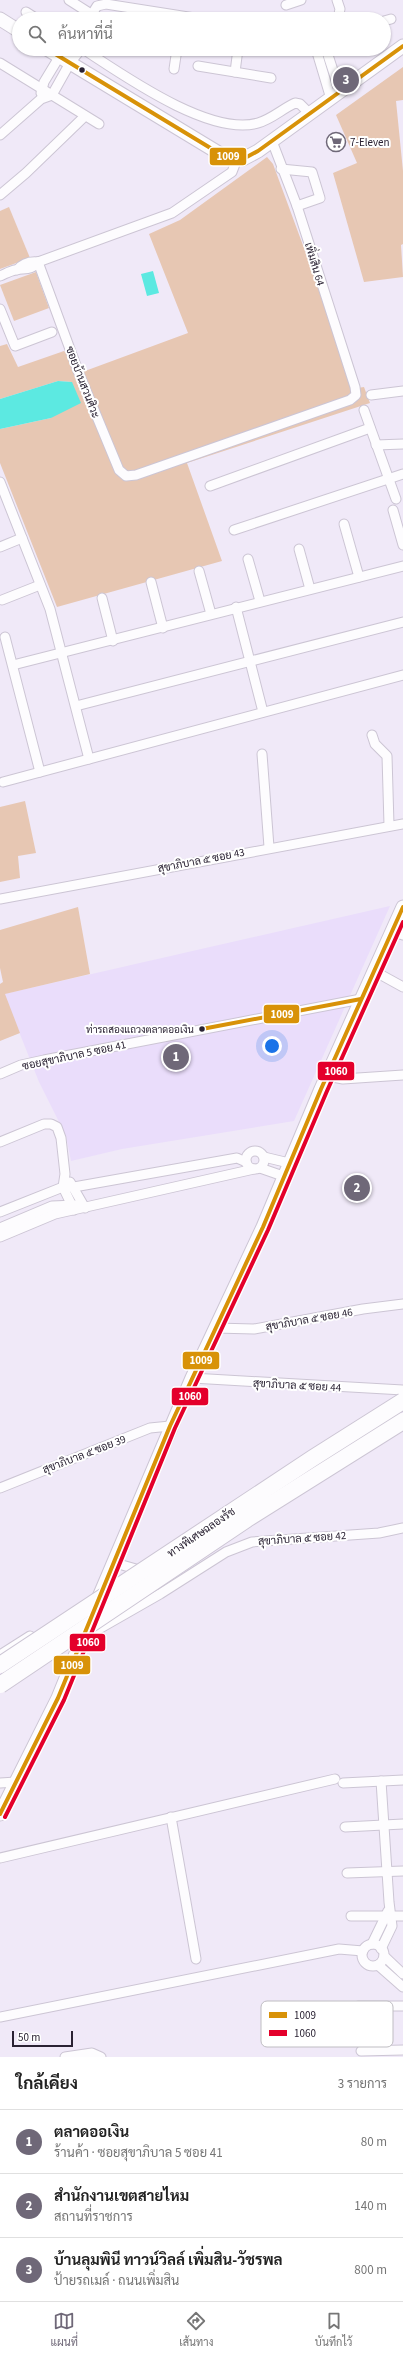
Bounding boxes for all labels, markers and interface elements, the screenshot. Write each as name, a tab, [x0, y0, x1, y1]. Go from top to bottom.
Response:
search box	[12, 12, 391, 56]
icon: search	[26, 23, 48, 45]
text: ค้นหาที่นี่	[58, 24, 113, 45]
unlabelled marker	[77, 65, 87, 75]
pin: 3	[333, 65, 359, 95]
supermarket icon: 7-Eleven	[325, 131, 347, 153]
place label: 7-Eleven	[350, 135, 390, 150]
line badge: 1009	[209, 147, 247, 166]
text: 1009	[216, 149, 240, 164]
street label: เพิ่มสิน 64	[301, 240, 332, 288]
street label: ซอยบ้านสวนศิวะ	[62, 344, 103, 421]
street label: สุขาภิบาล ๕ ซอย 43	[156, 845, 246, 877]
line badge: 1009	[263, 1004, 300, 1024]
text: 1009	[270, 1007, 294, 1022]
place label: ท่ารถสองแถวงตลาดออเงิน	[86, 1023, 194, 1037]
marker: ท่ารถสองแถวงตลาดออเงิน	[197, 1024, 207, 1034]
your location	[262, 1036, 282, 1056]
street label: ซอยสุขาภิบาล 5 ซอย 41	[21, 1037, 128, 1075]
pin: 1	[163, 1042, 189, 1072]
line badge: 1060	[317, 1061, 355, 1081]
text: 1060	[324, 1064, 348, 1079]
pin: 2	[344, 1173, 370, 1203]
street label: สุขาภิบาล ๕ ซอย 46	[264, 1304, 355, 1336]
line badge: 1009	[182, 1351, 220, 1370]
text: 1009	[189, 1353, 213, 1368]
street label: สุขาภิบาล ๕ ซอย 44	[252, 1376, 342, 1396]
line badge: 1060	[171, 1387, 209, 1406]
text: 1060	[178, 1389, 202, 1404]
street label: สุขาภิบาล ๕ ซอย 39	[40, 1432, 128, 1478]
street label: ทางพิเศษฉลองรัช	[164, 1504, 239, 1561]
street label: สุขาภิบาล ๕ ซอย 42	[257, 1528, 347, 1550]
line badge: 1060	[69, 1633, 106, 1652]
text: 1060	[76, 1635, 100, 1650]
line badge: 1009	[53, 1655, 91, 1675]
text: 1009	[60, 1658, 84, 1673]
legend	[261, 2001, 393, 2047]
text: 1009	[294, 2008, 316, 2023]
text: 1060	[294, 2026, 316, 2041]
scale bar	[12, 2029, 73, 2048]
text: 50 m	[18, 2030, 40, 2045]
text: ใกล้เคียง	[16, 2072, 78, 2096]
text: 3 รายการ	[338, 2075, 387, 2093]
text: ตลาดออเงิน	[54, 2122, 129, 2143]
text: 1	[26, 2133, 32, 2151]
text: 80 m	[361, 2133, 387, 2151]
text: ร้านค้า · ซอยสุขาภิบาล 5 ซอย 41	[54, 2144, 223, 2162]
text: สำนักงานเขตสายไหม	[54, 2186, 189, 2207]
text: 2	[26, 2197, 32, 2215]
text: 140 m	[354, 2197, 387, 2215]
text: สถานที่ราชการ	[54, 2208, 133, 2226]
text: บ้านลุมพินี ทาวน์วิลล์ เพิ่มสิน-วัชรพล	[54, 2250, 283, 2271]
text: 3	[26, 2261, 32, 2279]
text: 800 m	[354, 2261, 387, 2279]
text: ป้ายรถเมล์ · ถนนเพิ่มสิน	[54, 2272, 179, 2290]
tab: แผนที่	[51, 2310, 78, 2350]
tab: เส้นทาง	[179, 2310, 214, 2350]
tab: บันทึกไว้	[315, 2310, 352, 2350]

